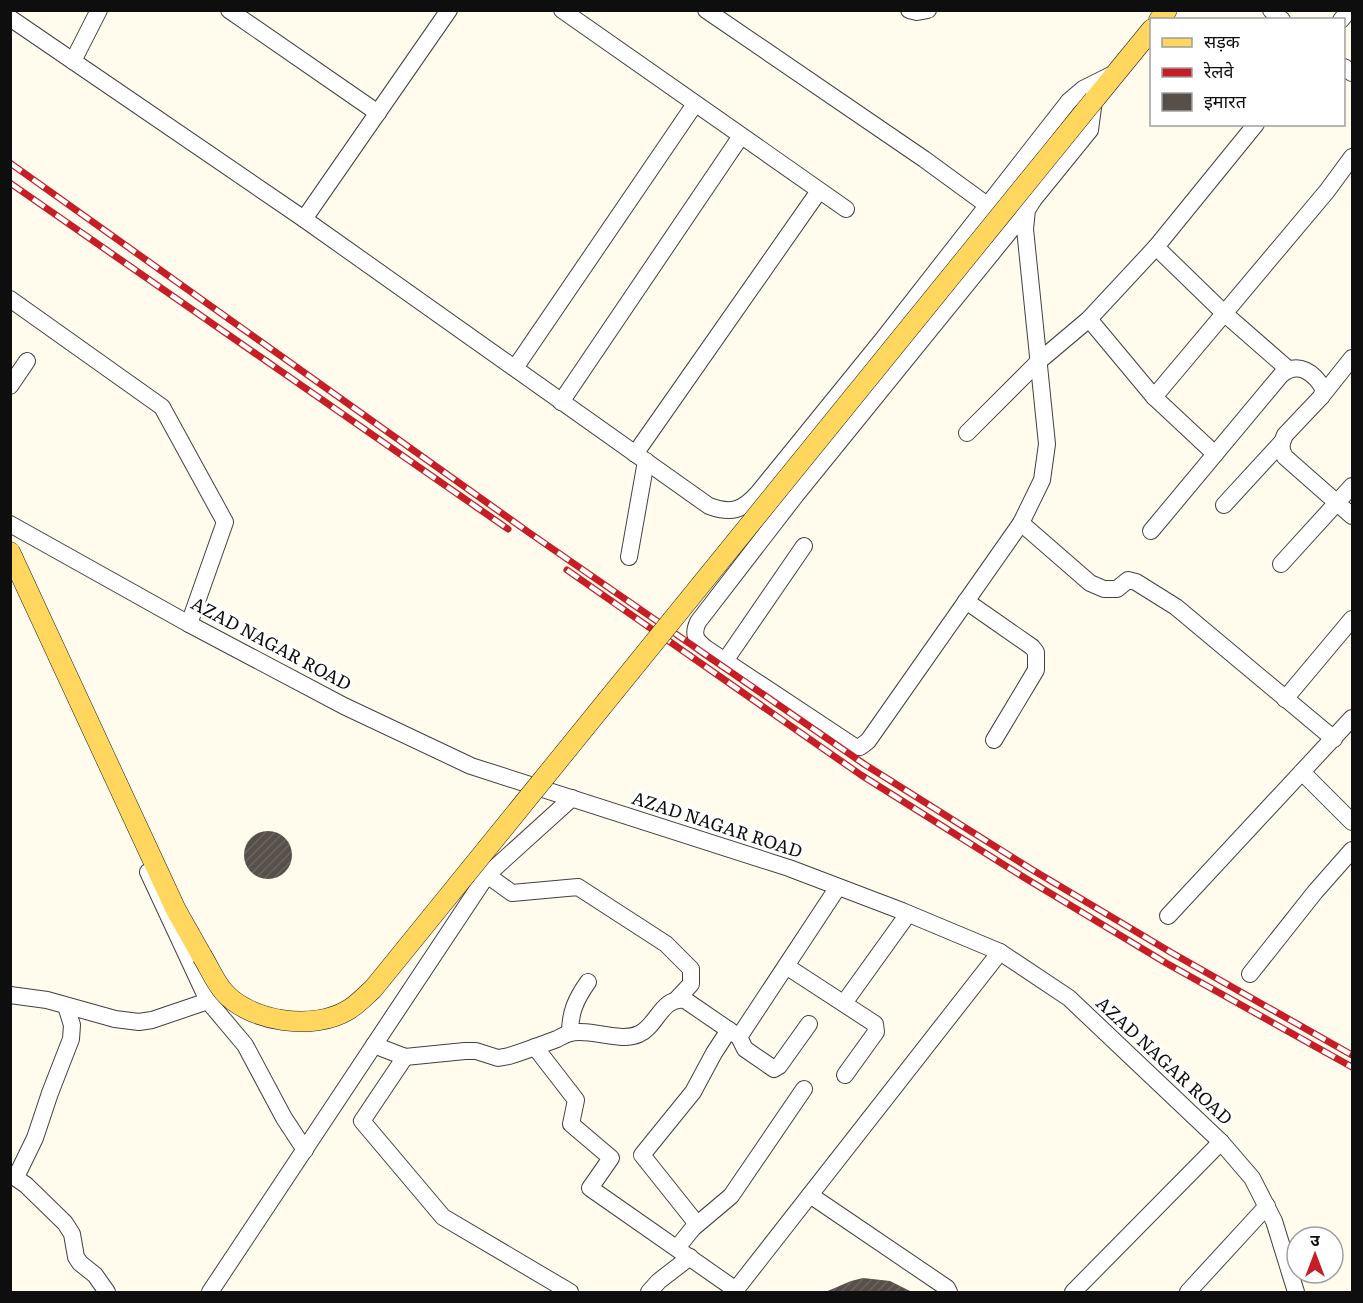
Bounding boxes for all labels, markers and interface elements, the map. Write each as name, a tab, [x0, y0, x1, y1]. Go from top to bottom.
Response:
legend	[1150, 18, 1345, 126]
text: सड़क	[1204, 27, 1241, 54]
text: रेलवे	[1203, 57, 1235, 84]
text: इमारत	[1204, 87, 1247, 114]
street label: AZAD NAGAR ROAD	[187, 589, 357, 696]
street label: AZAD NAGAR ROAD	[629, 783, 806, 864]
street label: AZAD NAGAR ROAD	[1091, 989, 1239, 1131]
north arrow	[1285, 1225, 1345, 1285]
text: उ	[1310, 1227, 1320, 1251]

